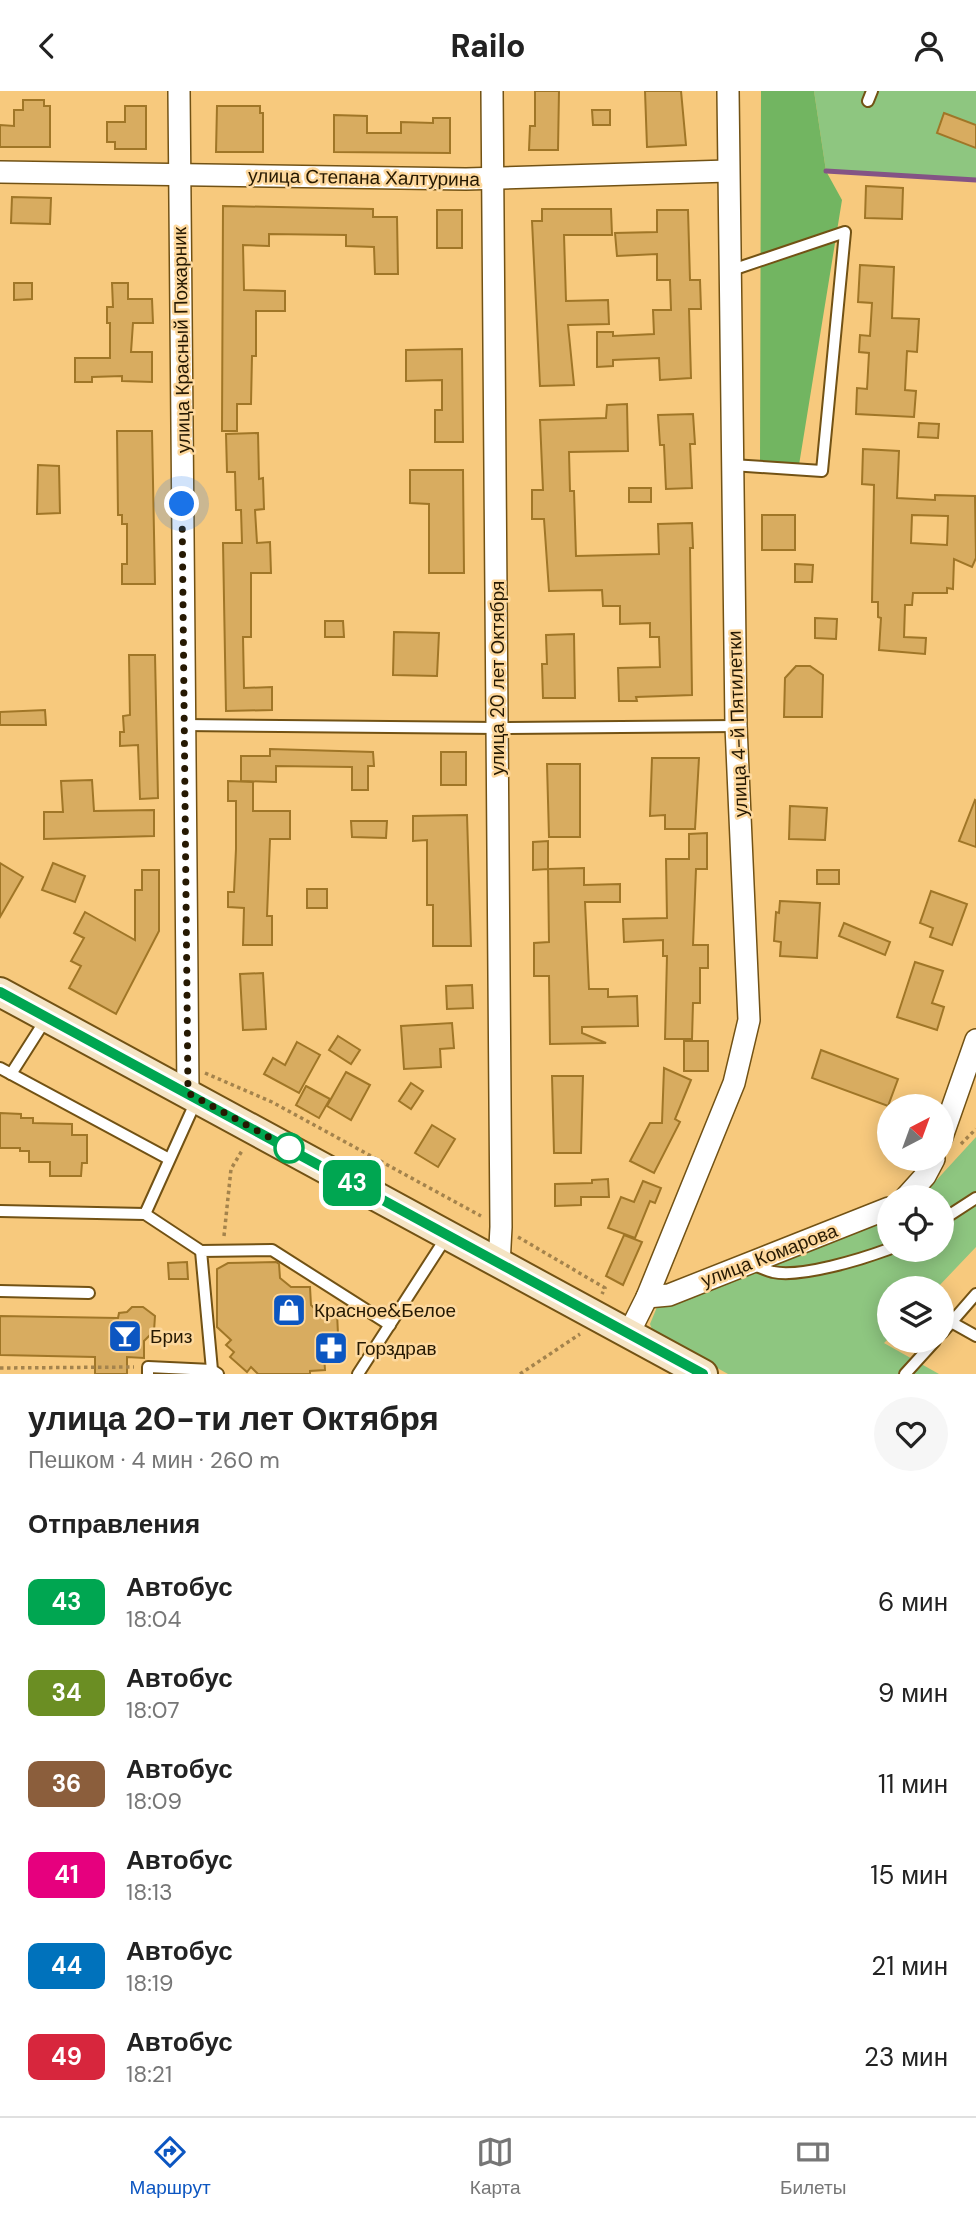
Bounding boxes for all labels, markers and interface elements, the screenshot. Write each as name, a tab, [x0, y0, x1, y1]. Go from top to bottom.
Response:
text: Railo	[450, 25, 526, 67]
icon: back	[28, 27, 66, 65]
icon: person	[910, 27, 948, 65]
street label: улица Степана Халтурина	[248, 163, 481, 192]
street label: улица Красный Пожарник	[167, 226, 196, 453]
your location	[164, 486, 199, 521]
street label: улица 20 лет Октября	[485, 581, 510, 775]
street label: улица 4-й Пятилетки	[722, 630, 753, 818]
north arrow	[877, 1094, 954, 1171]
map controls	[877, 1094, 954, 1353]
unlabelled marker	[274, 1133, 304, 1163]
line badge: 43	[320, 1160, 384, 1206]
text: 43	[337, 1167, 367, 1198]
button: locate	[877, 1185, 954, 1262]
street label: улица Комарова	[697, 1218, 841, 1293]
button: layers	[877, 1276, 954, 1353]
shop icon: Красное&Белое	[270, 1291, 308, 1329]
place label: Красное&Белое	[314, 1298, 456, 1323]
bar icon: Бриз	[106, 1317, 144, 1355]
place label: Бриз	[150, 1324, 192, 1349]
pharmacy icon: Горздрав	[312, 1329, 350, 1367]
place label: Горздрав	[356, 1336, 437, 1361]
text: улица 20-ти лет Октября	[28, 1397, 439, 1440]
button: heart	[874, 1397, 948, 1471]
text: Пешком · 4 мин · 260 m	[28, 1445, 280, 1475]
text: Отправления	[28, 1507, 200, 1541]
text: Автобус	[126, 1570, 233, 1604]
text: 6 мин	[878, 1585, 948, 1619]
text: 43	[51, 1586, 82, 1617]
text: 18:04	[126, 1604, 182, 1634]
text: Автобус	[126, 1661, 233, 1695]
text: 9 мин	[878, 1676, 948, 1710]
text: 34	[51, 1677, 82, 1708]
text: 18:07	[126, 1695, 180, 1725]
text: Автобус	[126, 1752, 233, 1786]
text: 11 мин	[878, 1767, 948, 1801]
text: 36	[52, 1768, 81, 1799]
text: 18:09	[126, 1786, 182, 1816]
text: Автобус	[126, 1843, 233, 1877]
text: 15 мин	[870, 1858, 948, 1892]
text: 41	[54, 1859, 79, 1890]
text: 18:13	[126, 1877, 173, 1907]
text: Автобус	[126, 1934, 233, 1968]
text: 21 мин	[871, 1949, 948, 1983]
text: 44	[51, 1950, 82, 1981]
text: 18:19	[126, 1968, 173, 1998]
text: Автобус	[126, 2025, 233, 2059]
text: 23 мин	[864, 2040, 948, 2074]
text: 49	[51, 2041, 82, 2072]
text: 18:21	[126, 2059, 172, 2089]
tab: Маршрут	[130, 2133, 211, 2200]
tab: Карта	[470, 2133, 521, 2200]
tab: Билеты	[780, 2133, 846, 2200]

